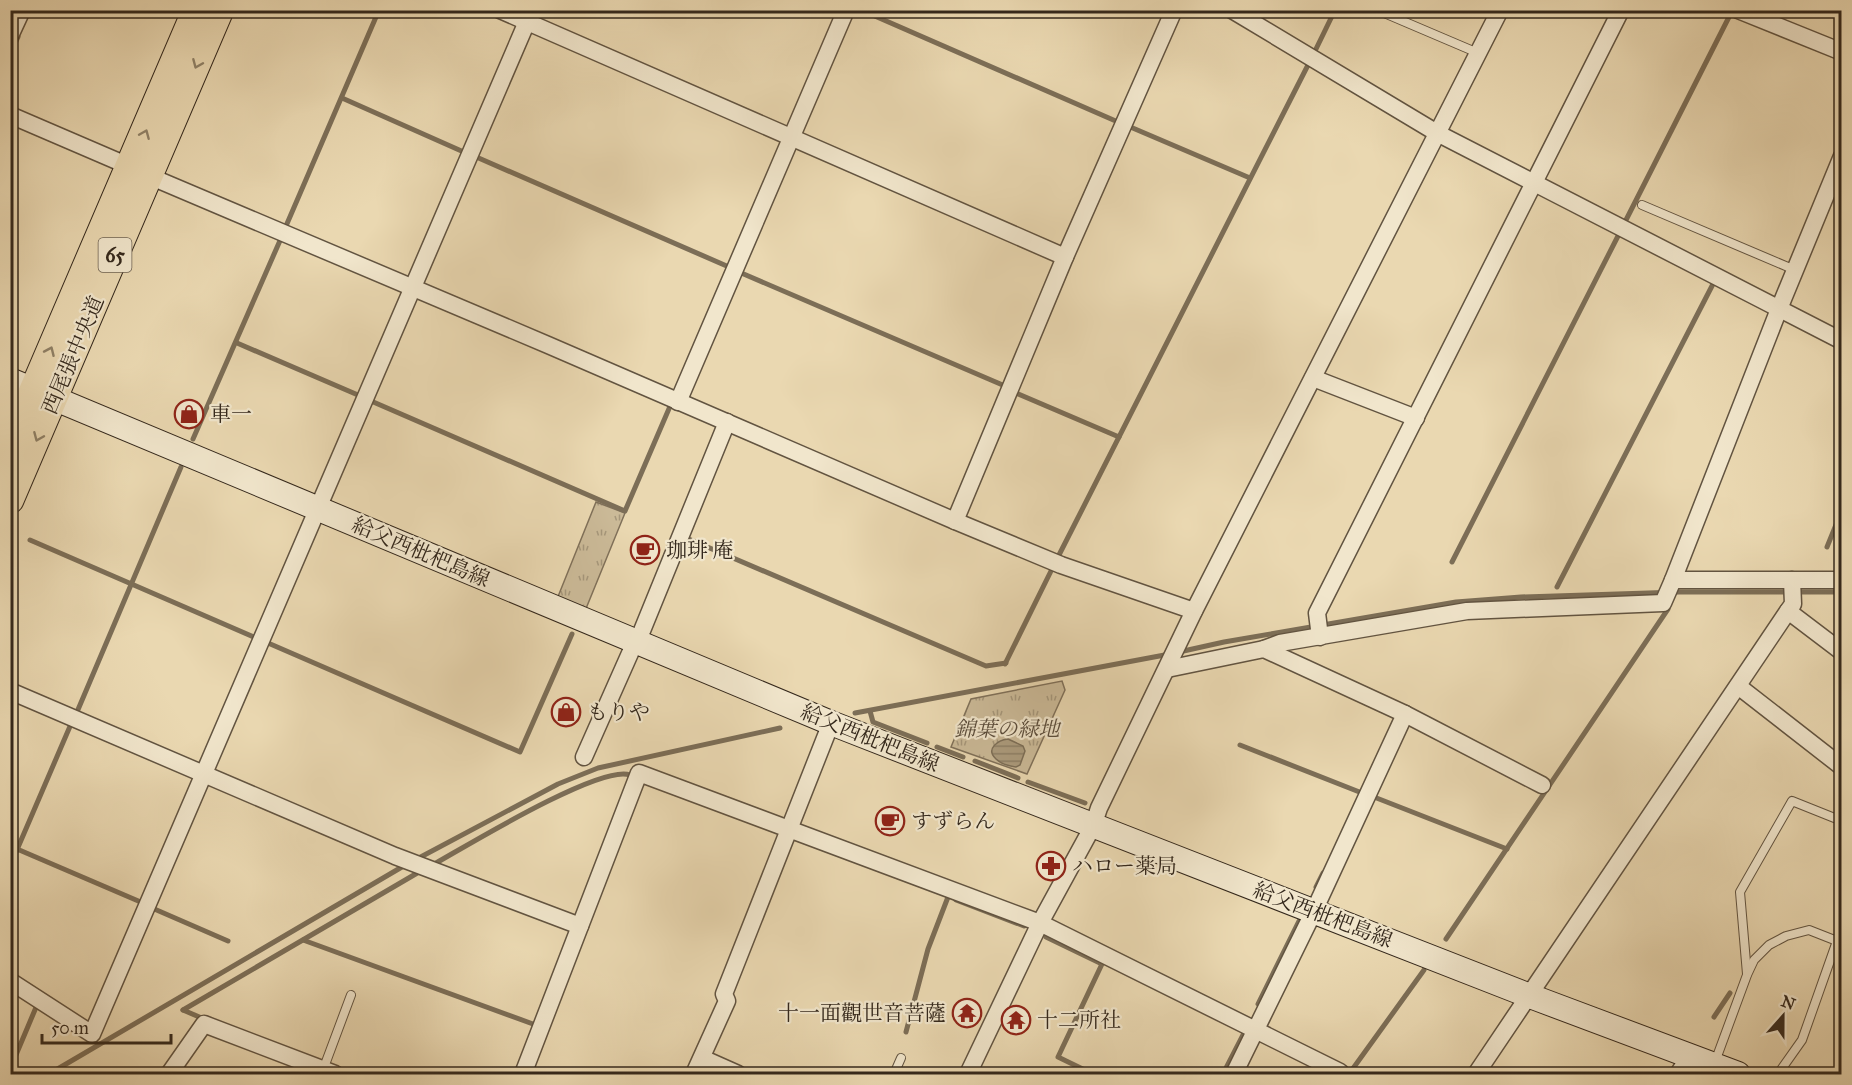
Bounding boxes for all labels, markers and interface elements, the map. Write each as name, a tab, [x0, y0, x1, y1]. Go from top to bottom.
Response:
one-way arrow	[192, 58, 204, 69]
one-way arrow	[138, 129, 150, 140]
road number: 65	[98, 238, 132, 272]
street label: 西尾張中央道	[36, 292, 110, 418]
one-way arrow	[43, 347, 55, 358]
shop icon: 車一	[173, 398, 205, 430]
place label: 車一	[210, 401, 252, 427]
one-way arrow	[33, 430, 45, 441]
street label: 給父西枇杷島線	[348, 511, 494, 593]
cafe icon: 珈琲 庵	[629, 534, 661, 566]
place label: 珈琲 庵	[666, 537, 734, 563]
shop icon: もりや	[550, 696, 582, 728]
street label: 給父西枇杷島線	[797, 698, 943, 778]
place label: もりや	[587, 699, 650, 725]
park label: 錦葉の緑地	[955, 716, 1061, 742]
cafe icon: すずらん	[874, 805, 906, 837]
place label: すずらん	[911, 808, 995, 834]
pharmacy icon: ハロー薬局	[1035, 850, 1067, 882]
place label: ハロー薬局	[1072, 853, 1177, 879]
street label: 給父西枇杷島線	[1250, 877, 1396, 953]
north arrow	[1753, 986, 1813, 1046]
text: N	[1778, 991, 1798, 1014]
temple icon: 十一面觀世音菩薩	[951, 997, 983, 1029]
place label: 十一面觀世音菩薩	[778, 1000, 946, 1026]
temple icon: 十二所社	[1000, 1004, 1032, 1036]
scale bar	[42, 1007, 171, 1045]
place label: 十二所社	[1037, 1007, 1121, 1033]
text: 50 m	[51, 1017, 89, 1039]

